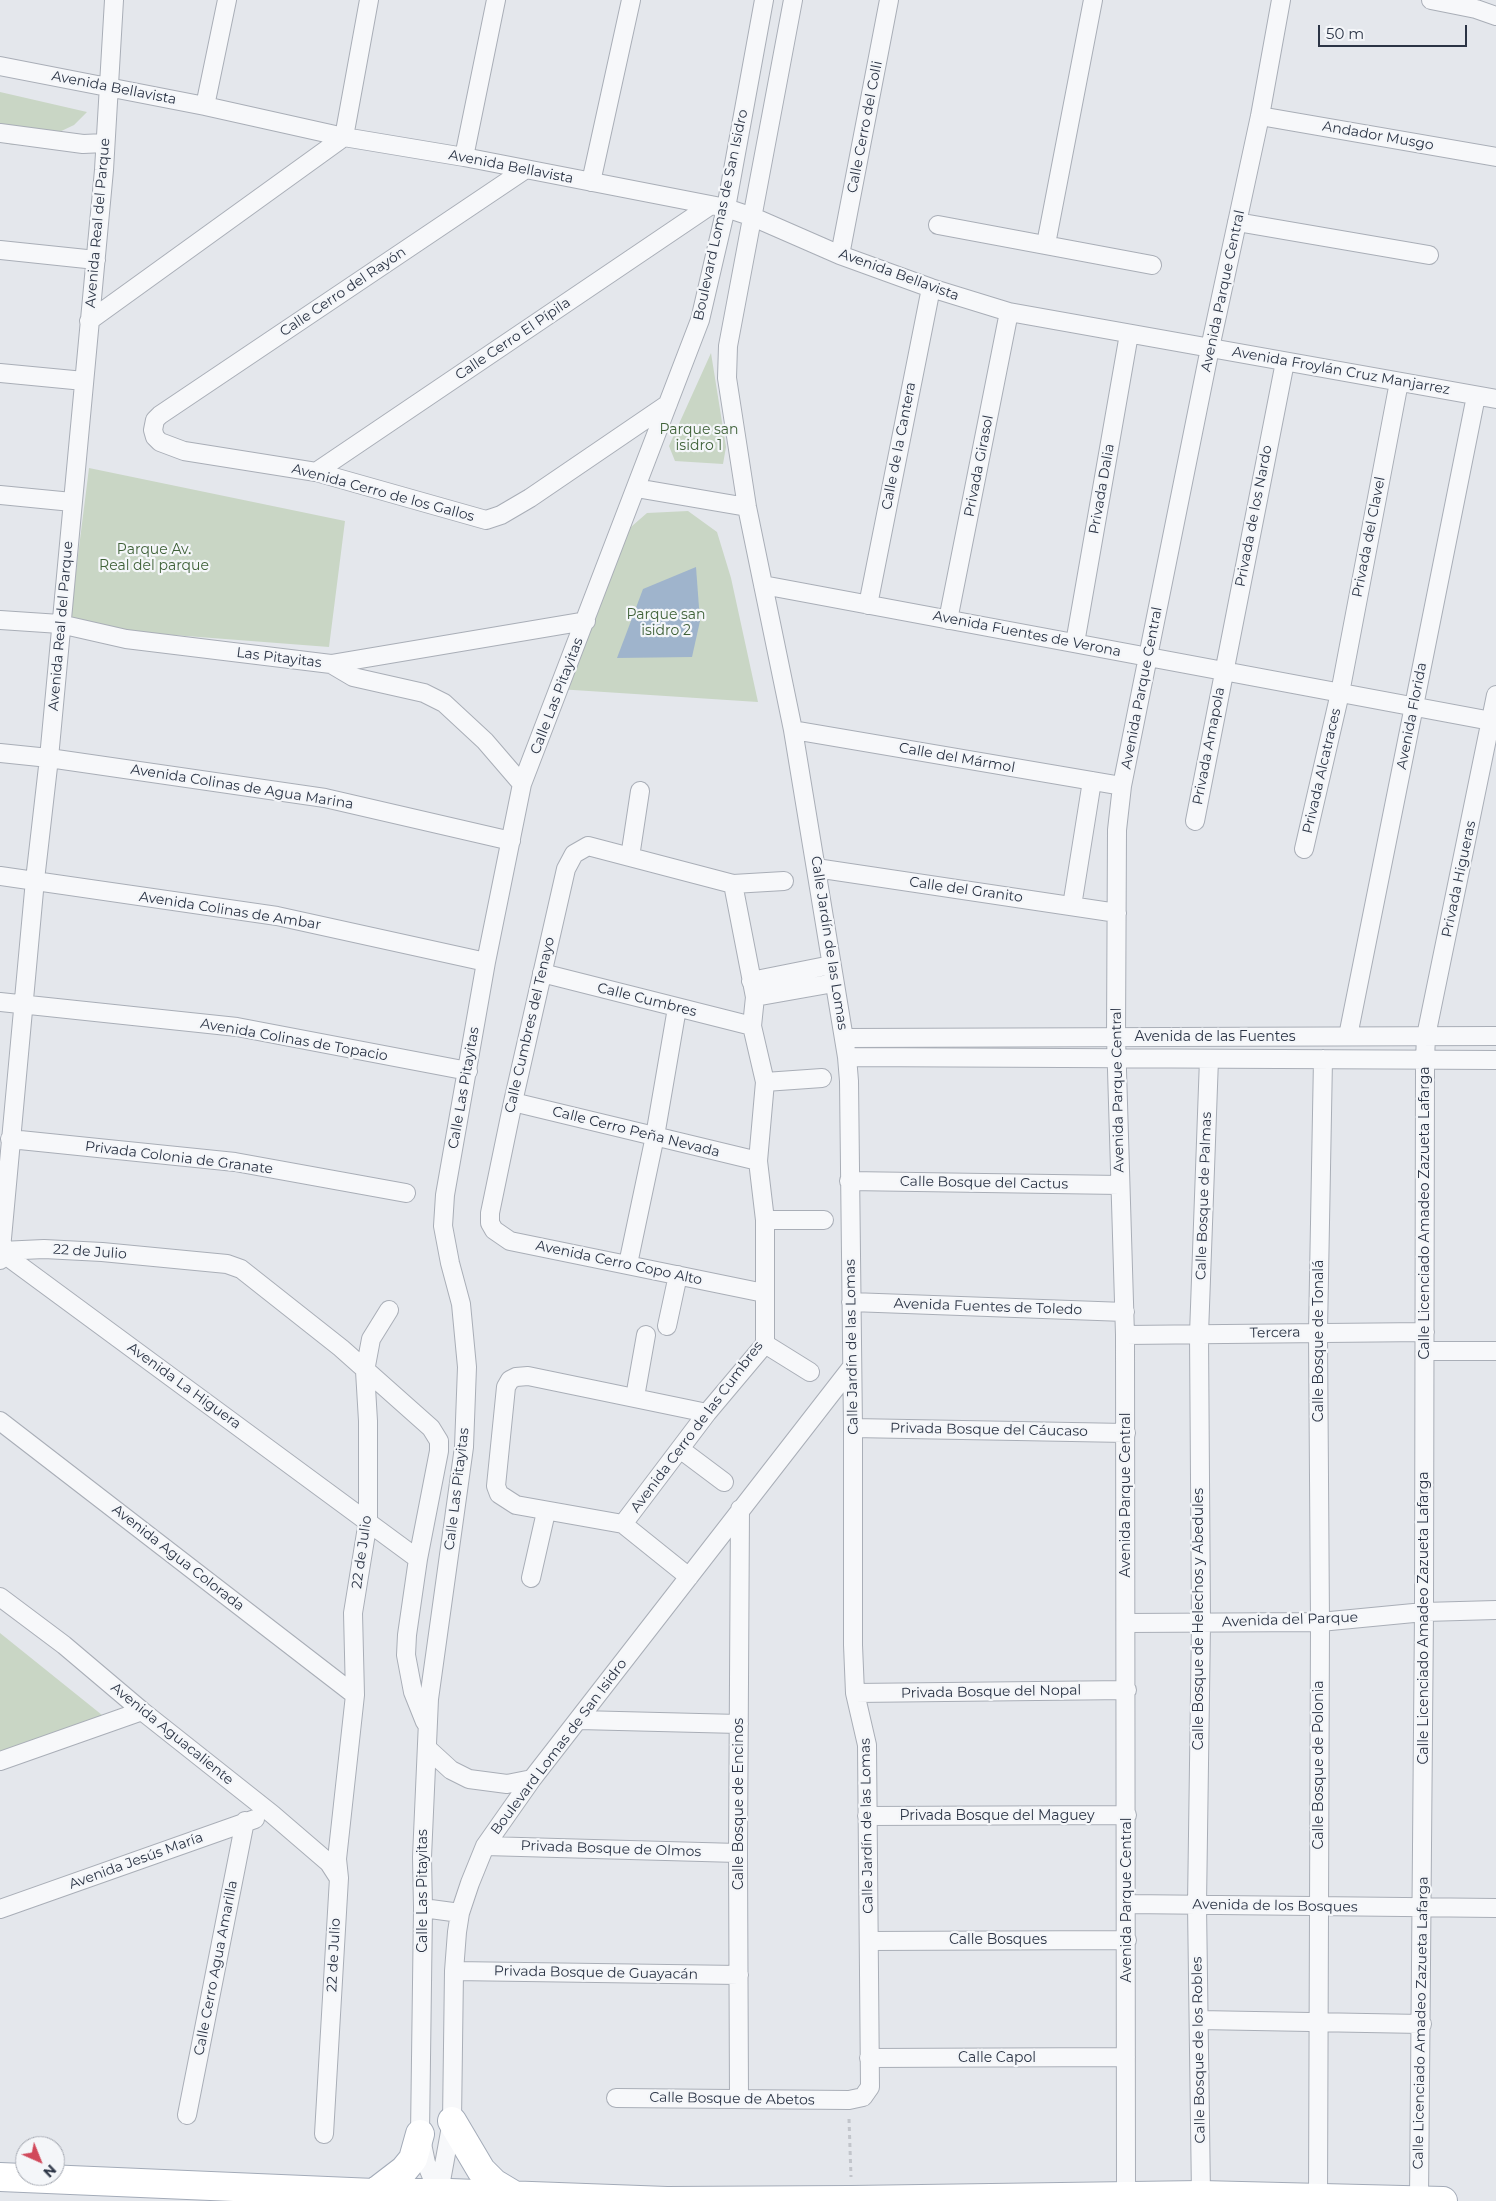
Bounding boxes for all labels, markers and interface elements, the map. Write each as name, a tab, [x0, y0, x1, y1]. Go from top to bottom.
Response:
scale bar	[1321, 15, 1470, 47]
text: 50 m	[1326, 24, 1364, 43]
street label: Calle Cerro del Colli	[844, 60, 886, 194]
street label: Avenida Bellavista	[50, 68, 178, 108]
street label: Boulevard Lomas de San Isidro	[690, 108, 752, 322]
street label: Andador Musgo	[1321, 118, 1435, 154]
street label: Avenida Real del Parque	[82, 137, 114, 309]
street label: Avenida Bellavista	[447, 147, 575, 187]
street label: Avenida Parque Central	[1198, 209, 1248, 373]
street label: Calle Cerro del Rayón	[277, 244, 409, 340]
street label: Avenida Bellavista	[837, 245, 961, 305]
street label: Calle Cerro El Pípila	[452, 294, 574, 384]
street label: Avenida Froylán Cruz Manjarrez	[1231, 344, 1451, 398]
street label: Calle de la Cantera	[878, 381, 920, 511]
street label: Privada Girasol	[961, 414, 997, 518]
park label: Parque san isidro 1	[659, 422, 739, 454]
street label: Privada Dalia	[1086, 442, 1118, 536]
street label: Privada de los Nardo	[1232, 444, 1276, 588]
street label: Avenida Cerro de los Gallos	[290, 460, 476, 526]
street label: Privada del Clavel	[1349, 475, 1389, 599]
street label: Avenida Real del Parque	[45, 540, 77, 712]
park label: Parque Av. Real del parque	[99, 542, 209, 574]
street label: Avenida Parque Central	[1118, 605, 1166, 771]
park label: Parque san isidro 2	[626, 607, 706, 640]
street label: Avenida Fuentes de Verona	[931, 607, 1123, 661]
street label: Calle Las Pitayitas	[527, 635, 587, 757]
street label: Las Pitayitas	[235, 644, 323, 672]
street label: Avenida Florida	[1393, 661, 1431, 771]
street label: Privada Amapola	[1189, 686, 1229, 806]
street label: Privada Alcatraces	[1299, 707, 1345, 835]
street label: Calle del Mármol	[898, 740, 1016, 776]
street label: Avenida Colinas de Agua Marina	[129, 761, 355, 813]
street label: Privada Higueras	[1438, 819, 1480, 939]
street label: Calle Jardín de las Lomas	[807, 855, 851, 1031]
street label: Calle del Granito	[908, 874, 1024, 906]
street label: Avenida Colinas de Ambar	[138, 888, 322, 934]
street label: Calle Cumbres del Tenayo	[502, 935, 558, 1115]
street label: Calle Cumbres	[596, 980, 698, 1020]
street label: Avenida Parque Central	[1108, 1007, 1128, 1173]
street label: Avenida Colinas de Topacio	[199, 1015, 389, 1065]
street label: Calle Las Pitayitas	[445, 1026, 483, 1150]
street label: Avenida de las Fuentes	[1135, 1029, 1295, 1045]
street label: Calle Licenciado Amadeo Zazueta Lafarga	[1417, 1066, 1433, 1360]
street label: Calle Cerro Peña Nevada	[551, 1103, 721, 1161]
street label: Calle Bosque de Palmas	[1193, 1112, 1215, 1280]
street label: Privada Colonia de Granate	[84, 1138, 274, 1178]
street label: Calle Bosque del Cactus	[900, 1173, 1068, 1193]
street label: Avenida Cerro Copo Alto	[534, 1237, 704, 1289]
street label: 22 de Julio	[53, 1241, 127, 1263]
street label: Calle Jardín de las Lomas	[842, 1259, 862, 1435]
street label: Calle Bosque de Tonalá	[1311, 1260, 1327, 1422]
street label: Avenida Fuentes de Toledo	[893, 1295, 1083, 1319]
street label: Tercera	[1250, 1324, 1300, 1342]
street label: Avenida Cerro de las Cumbres	[627, 1338, 767, 1516]
street label: Avenida La Higuera	[124, 1339, 244, 1433]
street label: Avenida Parque Central	[1118, 1412, 1134, 1578]
street label: Privada Bosque del Cáucaso	[890, 1420, 1088, 1440]
street label: Calle Las Pitayitas	[441, 1427, 473, 1551]
street label: Calle Licenciado Amadeo Zazueta Lafarga	[1416, 1471, 1432, 1765]
street label: Calle Bosque de Helechos y Abedules	[1191, 1488, 1207, 1750]
street label: Avenida Agua Colorada	[109, 1501, 247, 1615]
street label: 22 de Julio	[349, 1514, 375, 1590]
street label: Avenida del Parque	[1222, 1609, 1358, 1631]
street label: Boulevard Lomas de San Isidro	[487, 1656, 631, 1838]
street label: Avenida Aguacaliente	[107, 1679, 237, 1789]
street label: Calle Bosque de Polonia	[1311, 1680, 1327, 1850]
street label: Privada Bosque del Nopal	[901, 1682, 1081, 1702]
street label: Calle Bosque de Encinos	[731, 1718, 747, 1890]
street label: Calle Jardín de las Lomas	[857, 1738, 877, 1914]
street label: Privada Bosque del Maguey	[899, 1808, 1095, 1824]
street label: Avenida Parque Central	[1119, 1817, 1135, 1983]
street label: Avenida Jesús María	[67, 1829, 205, 1893]
street label: Calle Las Pitayitas	[415, 1829, 431, 1953]
street label: Privada Bosque de Olmos	[520, 1837, 702, 1861]
street label: Calle Licenciado Amadeo Zazueta Lafarga	[1410, 1876, 1432, 2170]
street label: Calle Cerro Agua Amarilla	[191, 1879, 241, 2057]
street label: Avenida de los Bosques	[1192, 1896, 1358, 1916]
street label: 22 de Julio	[324, 1918, 344, 1992]
street label: Calle Bosques	[949, 1932, 1047, 1948]
street label: Calle Bosque de los Robles	[1189, 1956, 1209, 2144]
street label: Privada Bosque de Guayacán	[494, 1963, 698, 1983]
street label: Calle Capol	[958, 2050, 1036, 2066]
street label: Calle Bosque de Abetos	[649, 2089, 815, 2109]
north arrow	[15, 2136, 65, 2186]
text: N	[39, 2161, 60, 2181]

